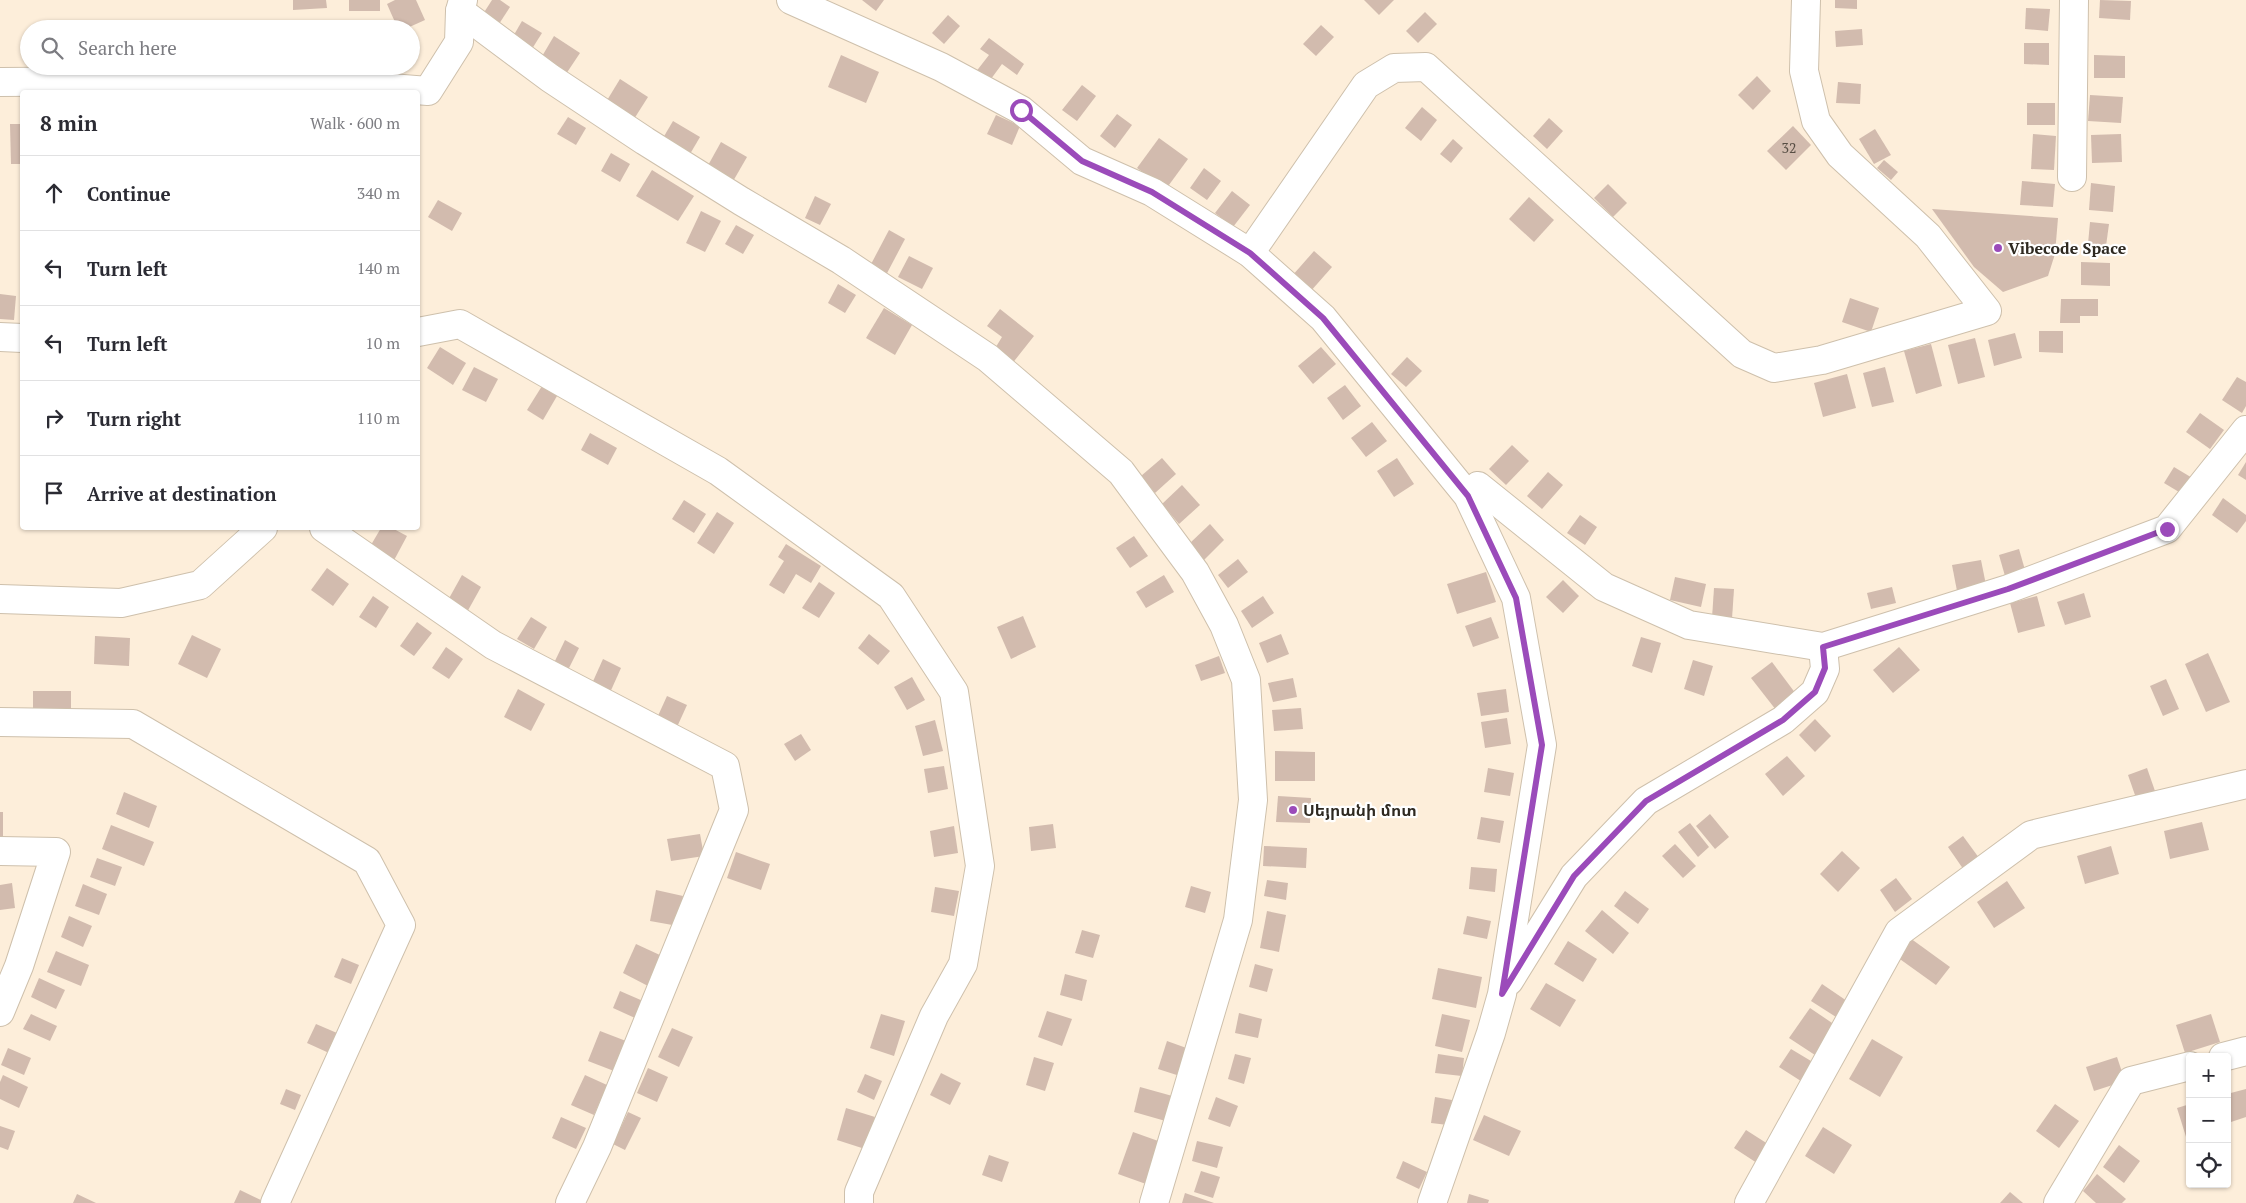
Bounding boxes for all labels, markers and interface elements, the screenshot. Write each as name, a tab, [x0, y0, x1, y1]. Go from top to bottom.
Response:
search box	[20, 20, 420, 75]
icon: search	[38, 34, 66, 62]
text: Search here	[78, 35, 177, 60]
route start	[1010, 99, 1033, 122]
text: 8 min	[40, 109, 97, 137]
text: Walk · 600 m	[310, 112, 400, 134]
house number: 32	[1782, 138, 1796, 157]
icon: ahead	[40, 179, 68, 207]
text: Continue	[87, 181, 171, 206]
text: 340 m	[357, 182, 400, 204]
place label: Vibecode Space	[2008, 237, 2127, 259]
marker: Vibecode Space	[1992, 242, 2004, 254]
icon: left	[40, 254, 68, 282]
text: Turn left	[87, 256, 168, 281]
text: 140 m	[357, 257, 400, 279]
icon: left	[40, 329, 68, 357]
text: Turn left	[87, 331, 168, 356]
text: 10 m	[365, 332, 400, 354]
icon: right	[40, 404, 68, 432]
text: Turn right	[87, 406, 181, 431]
text: 110 m	[357, 407, 400, 429]
icon: arrive	[40, 479, 68, 507]
text: Arrive at destination	[87, 481, 276, 506]
route end	[2156, 518, 2179, 541]
place label: Սեյրանի մոտ	[1303, 799, 1417, 821]
marker: Սեյրանի մոտ	[1287, 804, 1299, 816]
map controls	[2186, 1053, 2231, 1188]
button: +	[2186, 1053, 2231, 1098]
button: −	[2186, 1098, 2231, 1143]
button: locate	[2186, 1143, 2231, 1188]

